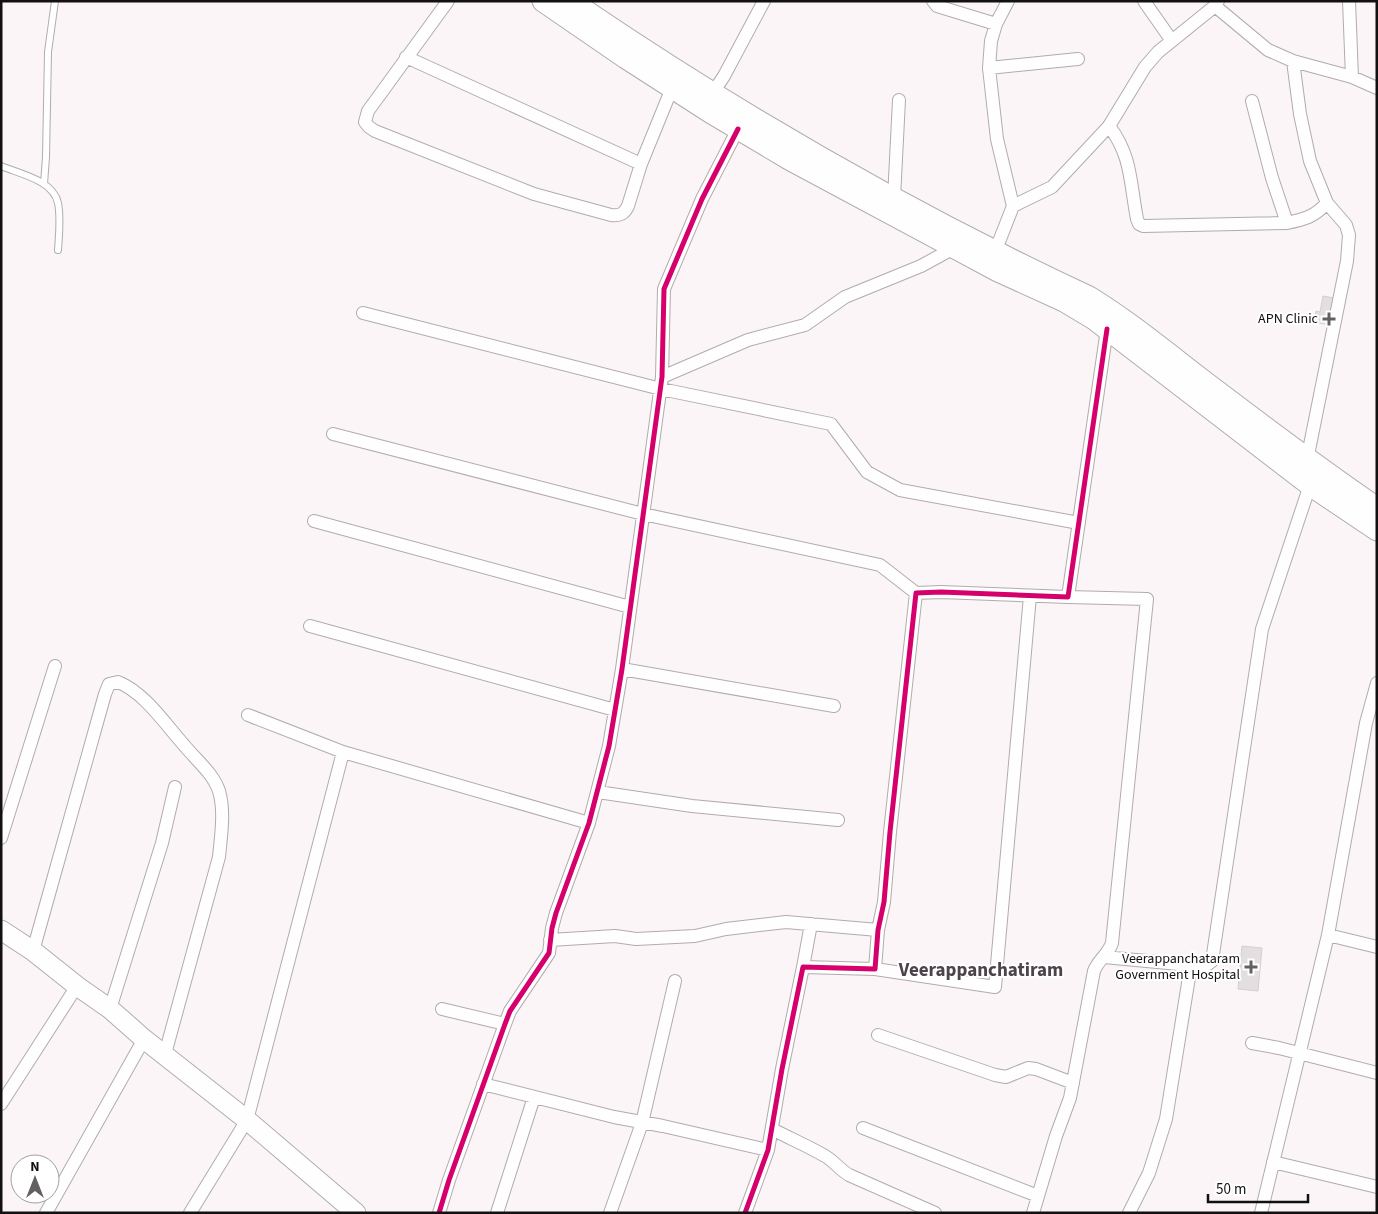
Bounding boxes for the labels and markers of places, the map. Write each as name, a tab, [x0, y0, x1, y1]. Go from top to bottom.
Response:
place label: APN Clinic	[1258, 309, 1319, 329]
marker: APN Clinic	[1322, 312, 1336, 326]
place label: Veerappanchataram Government Hospital	[1115, 949, 1240, 985]
marker: Veerappanchataram Government Hospital	[1244, 960, 1258, 974]

